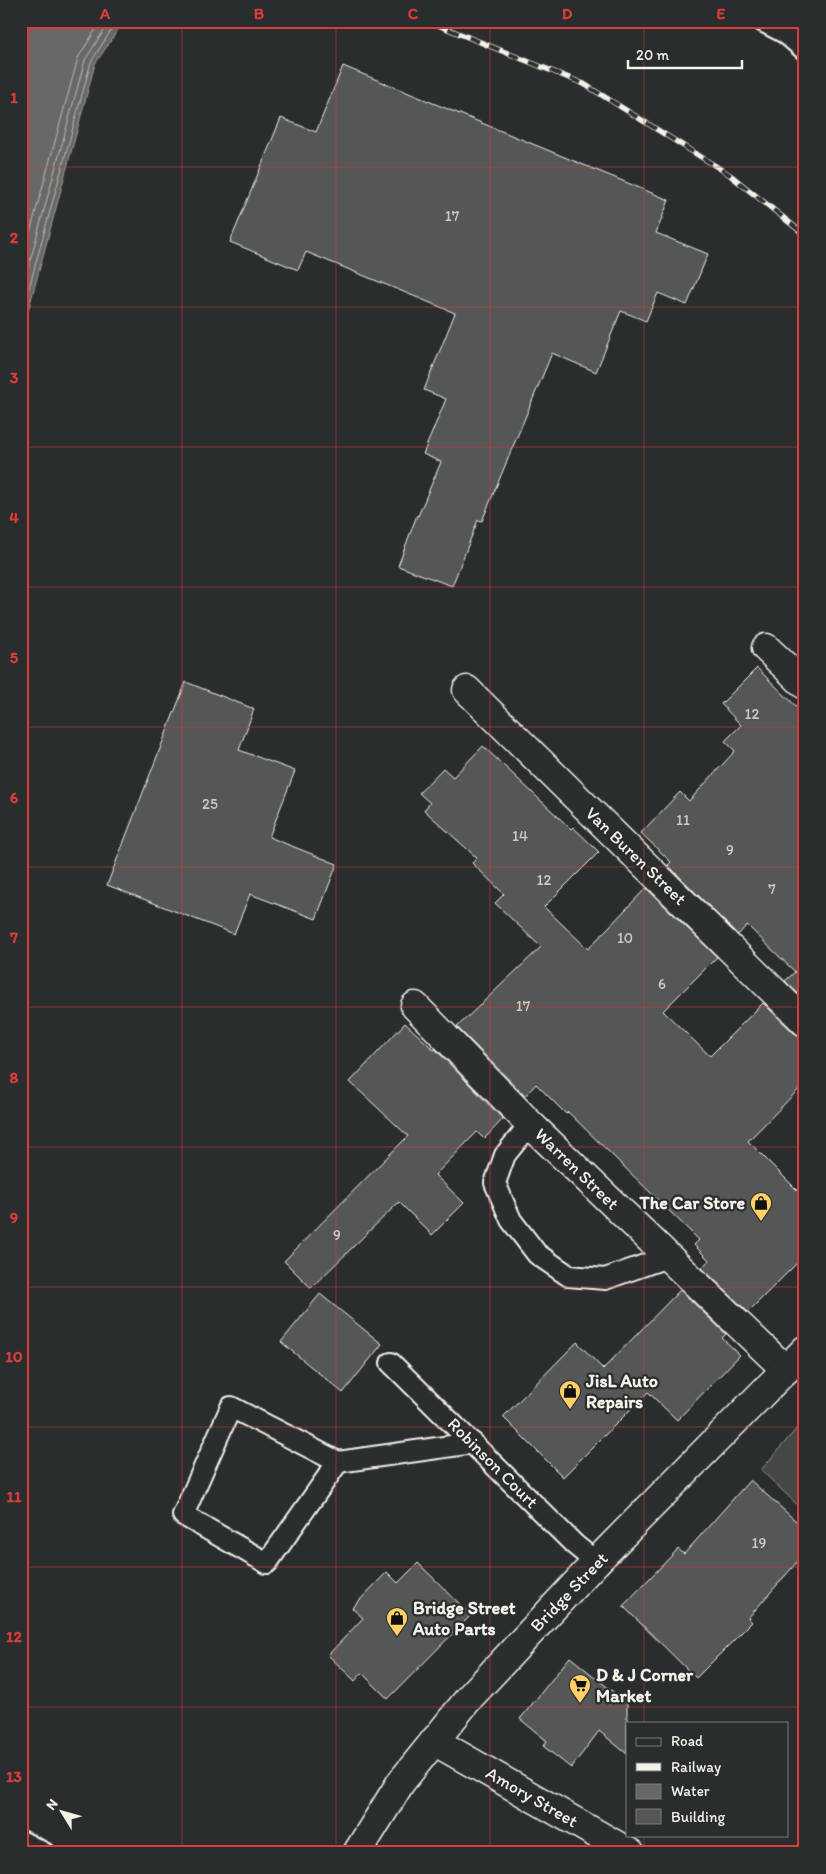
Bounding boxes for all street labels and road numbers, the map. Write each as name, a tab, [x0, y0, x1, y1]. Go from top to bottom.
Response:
street label: Van Buren Street	[581, 802, 691, 910]
street label: Warren Street	[530, 1123, 624, 1215]
street label: Robinson Court	[443, 1413, 543, 1513]
street label: Bridge Street	[525, 1547, 613, 1637]
street label: Amory Street	[482, 1762, 582, 1832]

